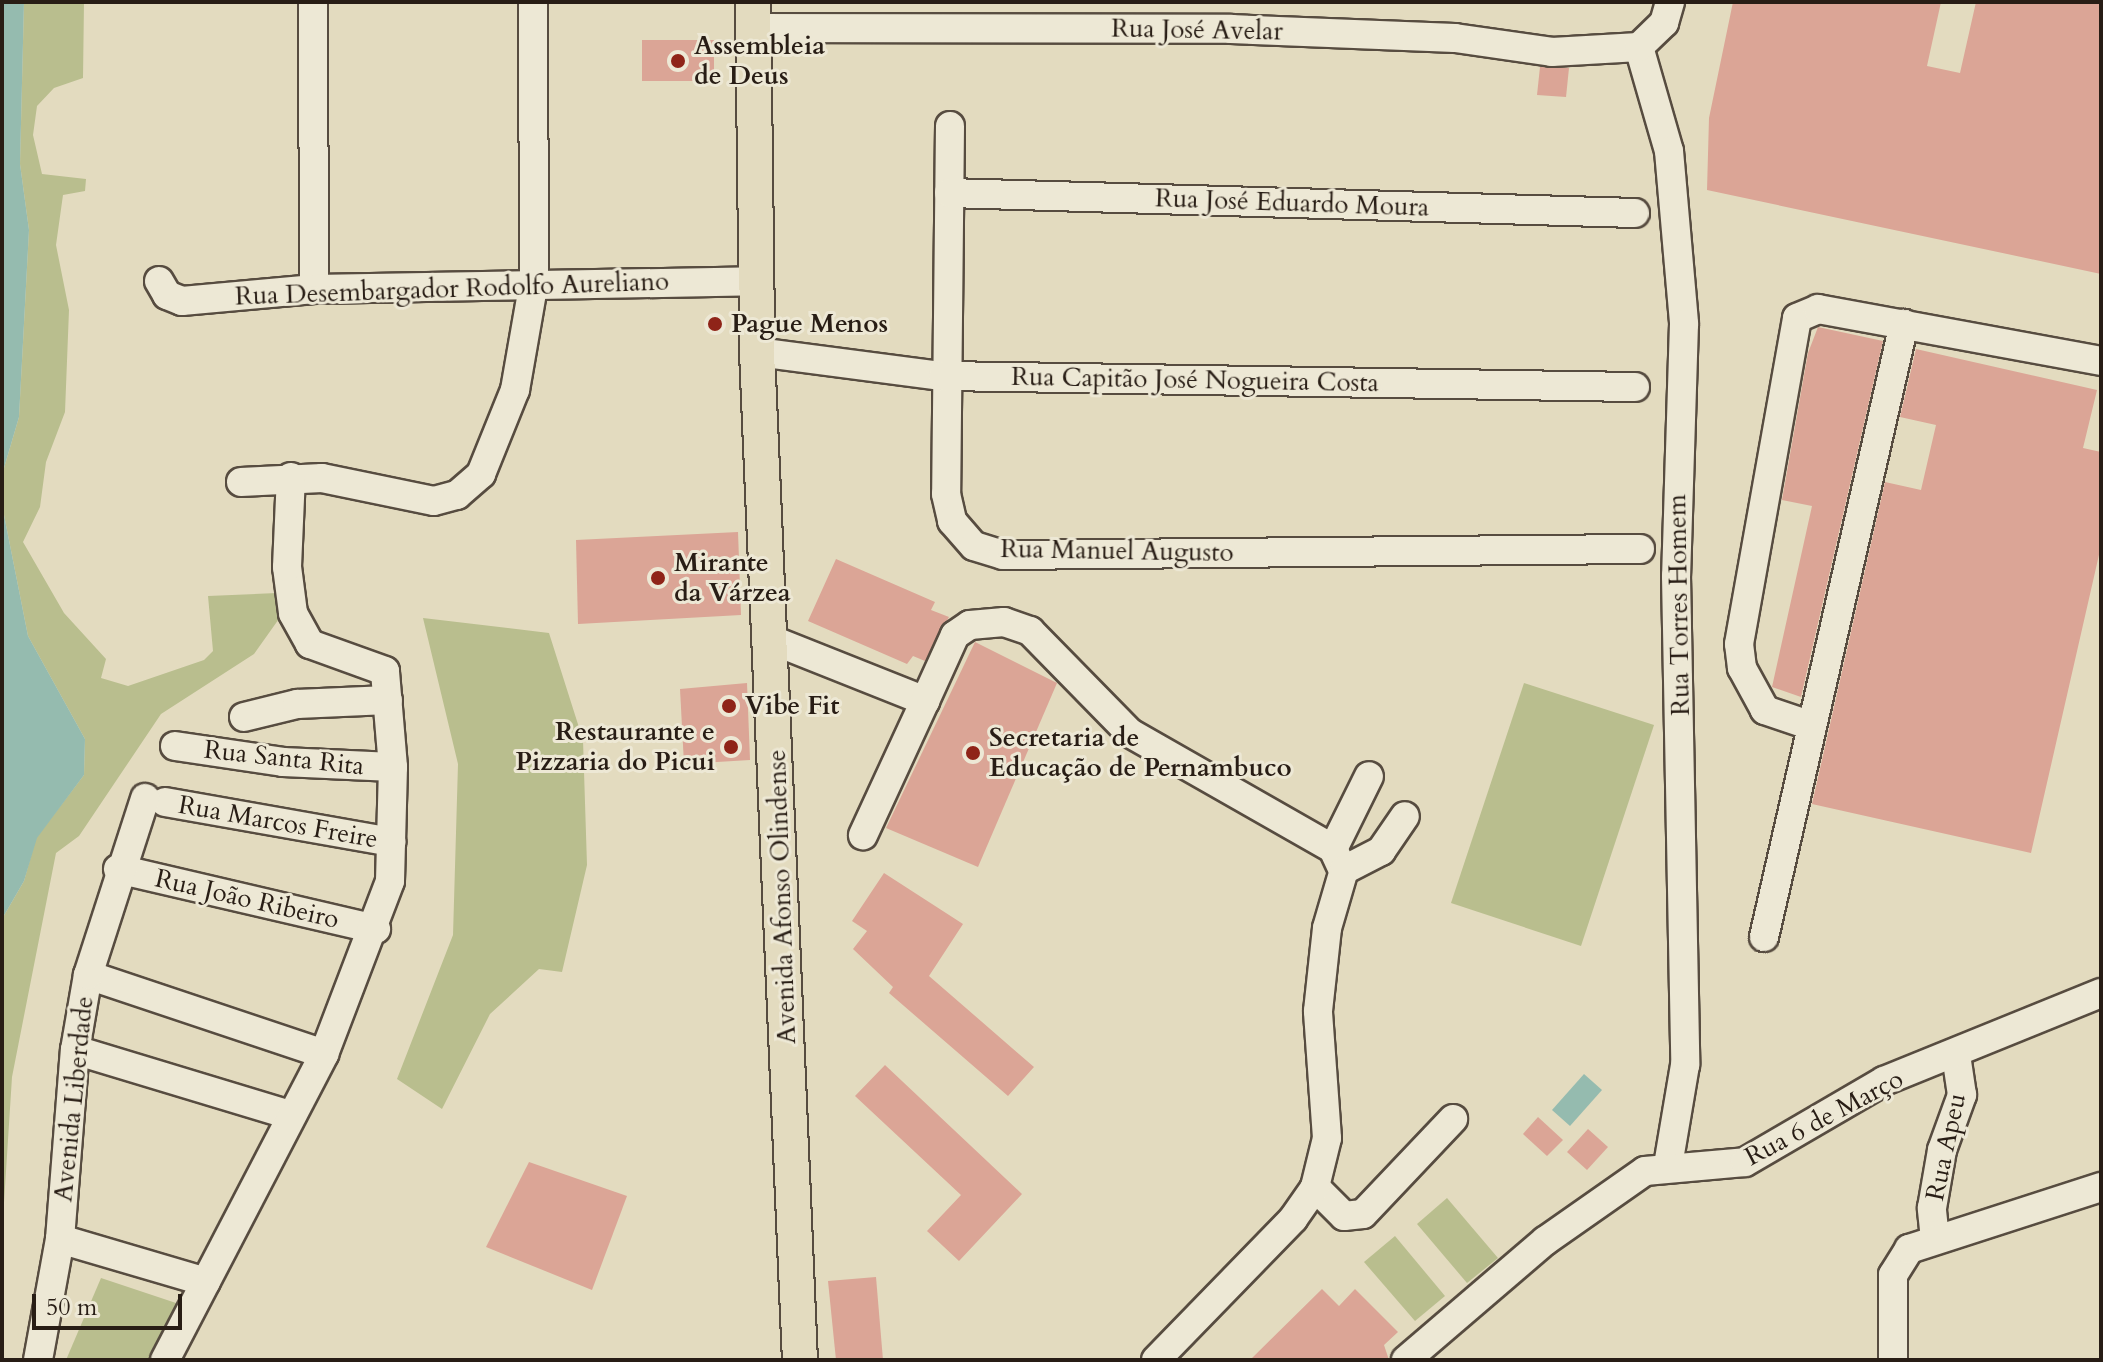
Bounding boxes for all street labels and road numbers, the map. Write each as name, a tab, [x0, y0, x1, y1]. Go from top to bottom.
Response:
street label: Rua José Avelar	[1111, 13, 1283, 47]
street label: Rua José Eduardo Moura	[1154, 183, 1430, 223]
street label: Rua Desembargador Rodolfo Aureliano	[234, 266, 670, 312]
street label: Rua Capitão José Nogueira Costa	[1011, 361, 1379, 399]
street label: Rua Torres Homem	[1661, 494, 1697, 716]
street label: Rua Manuel Augusto	[1000, 533, 1234, 569]
street label: Rua Santa Rita	[202, 734, 366, 782]
street label: Avenida Afonso Olindense	[761, 749, 803, 1045]
street label: Rua Marcos Freire	[176, 789, 380, 855]
street label: Rua João Ribeiro	[152, 863, 342, 935]
street label: Avenida Liberdade	[48, 995, 100, 1203]
street label: Rua 6 de Março	[1740, 1063, 1908, 1173]
street label: Rua Apeu	[1919, 1090, 1973, 1204]

